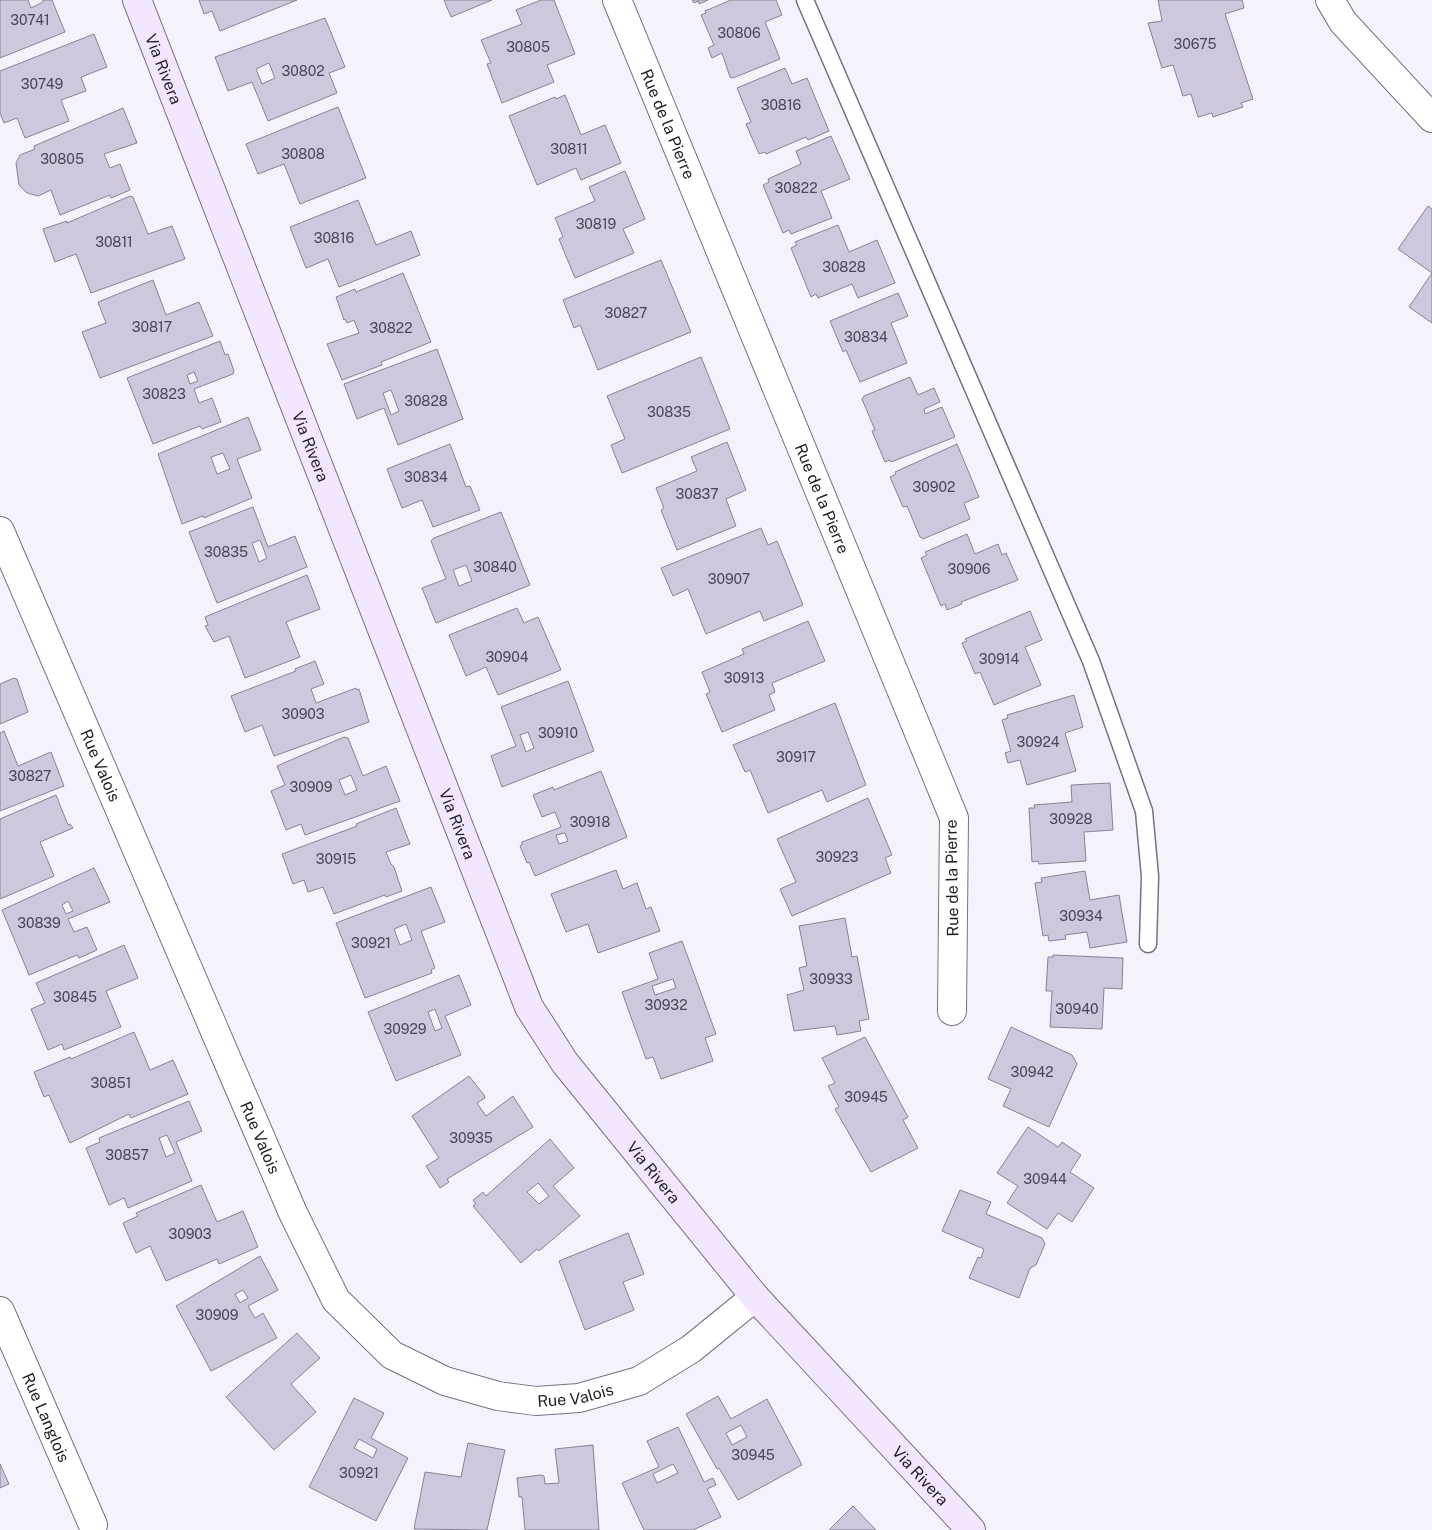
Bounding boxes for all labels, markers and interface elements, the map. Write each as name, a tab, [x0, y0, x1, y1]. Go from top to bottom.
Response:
house number: 30741	[10, 12, 50, 28]
house number: 30806	[717, 25, 761, 41]
street label: Via Rivera	[142, 31, 186, 107]
house number: 30675	[1173, 36, 1217, 52]
house number: 30805	[506, 39, 550, 55]
house number: 30802	[281, 63, 325, 79]
street label: Rue de la Pierre	[637, 66, 699, 182]
house number: 30749	[21, 76, 64, 92]
house number: 30816	[761, 97, 802, 113]
house number: 30811	[550, 141, 588, 157]
house number: 30808	[281, 146, 325, 162]
house number: 30805	[40, 151, 84, 167]
house number: 30822	[775, 180, 817, 196]
house number: 30819	[576, 216, 617, 232]
house number: 30816	[314, 230, 355, 246]
house number: 30811	[95, 234, 133, 250]
house number: 30828	[822, 259, 866, 275]
house number: 30827	[604, 305, 648, 321]
house number: 30817	[132, 319, 172, 335]
house number: 30822	[370, 320, 412, 336]
house number: 30834	[844, 329, 888, 345]
house number: 30823	[142, 386, 186, 402]
house number: 30828	[404, 393, 448, 409]
house number: 30835	[647, 404, 691, 420]
street label: Via Rivera	[288, 408, 333, 484]
street label: Rue de la Pierre	[791, 441, 853, 556]
house number: 30834	[404, 469, 448, 485]
house number: 30902	[913, 479, 955, 495]
house number: 30837	[675, 486, 719, 502]
house number: 30835	[204, 544, 248, 560]
house number: 30840	[473, 559, 517, 575]
house number: 30906	[947, 561, 991, 577]
house number: 30907	[708, 571, 750, 587]
house number: 30904	[485, 649, 529, 665]
house number: 30914	[979, 651, 1019, 667]
house number: 30913	[724, 670, 764, 686]
house number: 30903	[281, 706, 325, 722]
house number: 30910	[538, 725, 578, 741]
street label: Rue Valois	[77, 726, 125, 804]
house number: 30924	[1016, 734, 1060, 750]
house number: 30917	[776, 749, 816, 765]
house number: 30827	[8, 768, 52, 784]
house number: 30909	[289, 779, 333, 795]
street label: Via Rivera	[435, 786, 480, 862]
house number: 30928	[1049, 811, 1093, 827]
house number: 30918	[570, 814, 610, 830]
street label: Rue de la Pierre	[941, 819, 963, 937]
house number: 30923	[815, 849, 859, 865]
house number: 30915	[316, 851, 356, 867]
house number: 30934	[1059, 908, 1103, 924]
house number: 30839	[17, 915, 61, 931]
house number: 30921	[351, 935, 391, 951]
house number: 30933	[809, 971, 853, 987]
house number: 30845	[53, 989, 97, 1005]
house number: 30932	[644, 997, 688, 1013]
house number: 30940	[1055, 1001, 1099, 1017]
house number: 30929	[383, 1021, 427, 1037]
house number: 30942	[1010, 1064, 1054, 1080]
house number: 30851	[91, 1075, 131, 1091]
house number: 30945	[844, 1089, 888, 1105]
street label: Rue Valois	[237, 1098, 284, 1177]
house number: 30935	[449, 1130, 493, 1146]
street label: Via Rivera	[623, 1138, 684, 1207]
house number: 30857	[105, 1147, 149, 1163]
house number: 30944	[1023, 1171, 1067, 1187]
house number: 30903	[168, 1226, 212, 1242]
house number: 30909	[195, 1307, 239, 1323]
street label: Rue Langlois	[18, 1370, 74, 1465]
street label: Rue Valois	[537, 1379, 615, 1410]
street label: Via Rivera	[888, 1442, 953, 1509]
house number: 30945	[731, 1447, 775, 1463]
house number: 30921	[339, 1465, 379, 1481]

